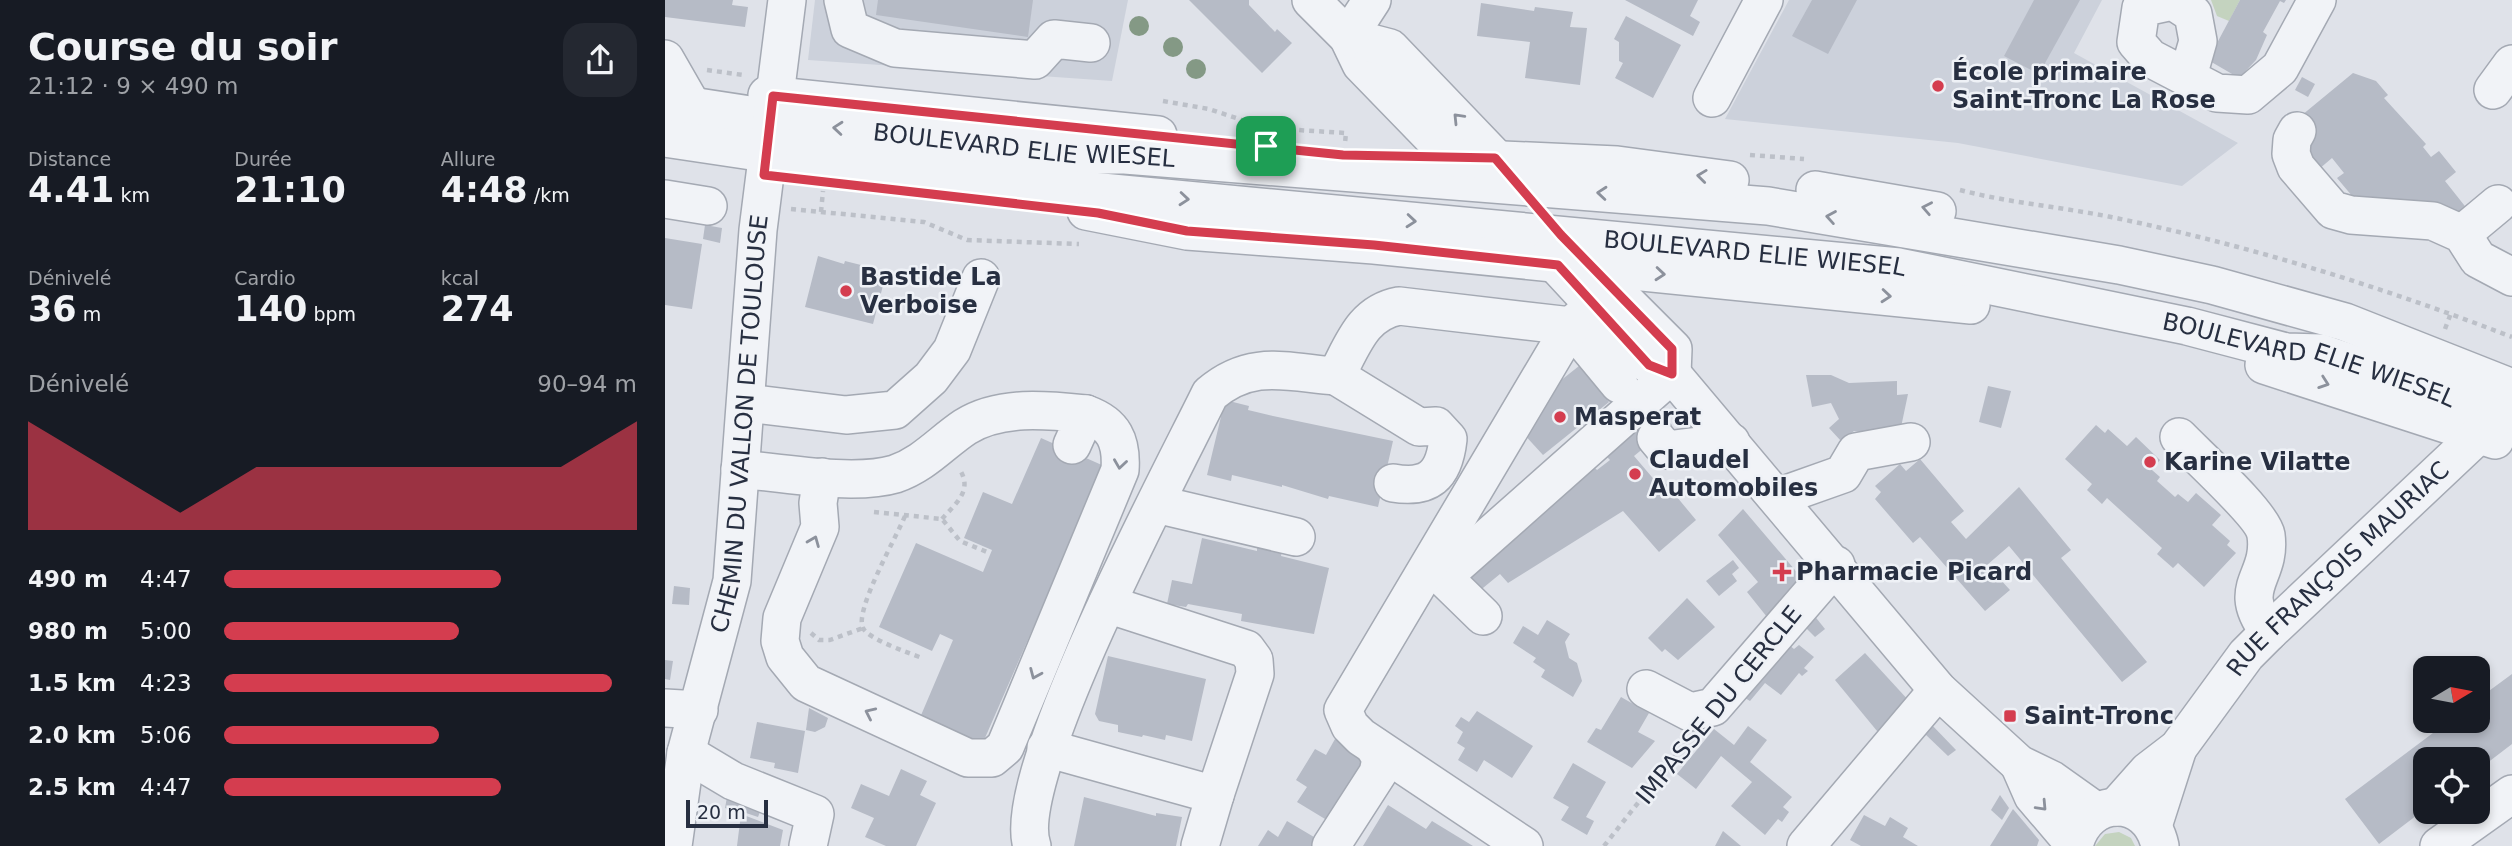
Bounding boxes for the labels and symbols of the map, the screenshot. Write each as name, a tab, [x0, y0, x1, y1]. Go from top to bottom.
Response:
place label: École primaire Saint-Tronc La Rose	[1952, 57, 2216, 114]
marker: École primaire Saint-Tronc La Rose	[1930, 78, 1946, 94]
one-way arrow	[1453, 113, 1466, 126]
pin	[1236, 116, 1296, 176]
street label: BOULEVARD ELIE WIESEL	[872, 118, 1177, 173]
one-way arrow	[832, 121, 843, 136]
one-way arrow	[1696, 169, 1707, 184]
one-way arrow	[1596, 186, 1607, 201]
one-way arrow	[1179, 191, 1190, 206]
one-way arrow	[1921, 202, 1933, 217]
one-way arrow	[1825, 210, 1837, 225]
street label: CHEMIN DU VALLON DE TOULOUSE	[705, 213, 774, 636]
one-way arrow	[1406, 213, 1417, 228]
street label: BOULEVARD ELIE WIESEL	[1602, 225, 1909, 282]
place label: Bastide La Verboise	[860, 263, 1002, 319]
one-way arrow	[1654, 266, 1665, 281]
marker: Bastide La Verboise	[838, 283, 854, 299]
one-way arrow	[1880, 288, 1892, 303]
street label: BOULEVARD ELIE WIESEL	[2160, 307, 2460, 413]
one-way arrow	[2318, 375, 2330, 389]
place label: Masperat	[1574, 403, 1701, 431]
marker: Masperat	[1552, 409, 1568, 425]
place label: Claudel Automobiles	[1649, 446, 1818, 502]
place label: Karine Vilatte	[2164, 448, 2351, 476]
marker: Karine Vilatte	[2142, 454, 2158, 470]
street label: RUE FRANÇOIS MAURIAC	[2221, 456, 2455, 682]
one-way arrow	[1112, 458, 1127, 470]
marker: Claudel Automobiles	[1627, 466, 1643, 482]
one-way arrow	[806, 536, 820, 548]
place label: Pharmacie Picard	[1796, 558, 2032, 586]
marker: Pharmacie Picard	[1774, 564, 1790, 580]
street label: IMPASSE DU CERCLE	[1630, 600, 1808, 810]
north arrow	[2413, 656, 2490, 733]
one-way arrow	[1029, 667, 1043, 679]
place label: Saint-Tronc	[2024, 702, 2174, 730]
one-way arrow	[865, 707, 877, 721]
marker: Saint-Tronc	[2002, 708, 2018, 724]
scale bar	[686, 797, 768, 829]
one-way arrow	[2034, 798, 2047, 811]

